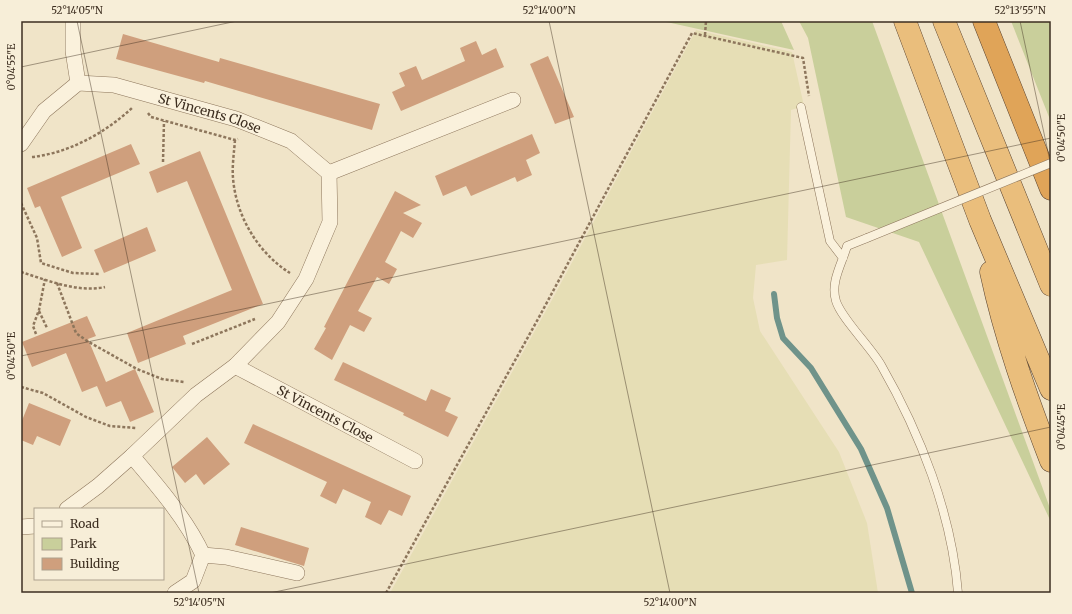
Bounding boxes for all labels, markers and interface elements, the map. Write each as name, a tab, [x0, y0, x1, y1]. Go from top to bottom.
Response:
text: 52°14'05"N	[51, 4, 103, 17]
text: 52°14'00"N	[523, 4, 576, 17]
text: 52°13'55"N	[994, 4, 1046, 17]
text: 0°04'55"E	[5, 43, 18, 90]
street label: St Vincents Close	[156, 90, 264, 137]
text: 0°04'50"E	[1055, 113, 1068, 162]
text: 0°04'50"E	[5, 331, 18, 380]
street label: St Vincents Close	[274, 382, 376, 447]
text: 0°04'45"E	[1055, 403, 1068, 450]
legend	[34, 508, 164, 580]
text: Road	[70, 516, 99, 531]
text: Park	[70, 536, 97, 551]
text: Building	[70, 556, 120, 571]
text: 52°14'05"N	[173, 596, 225, 609]
text: 52°14'00"N	[644, 596, 697, 609]

